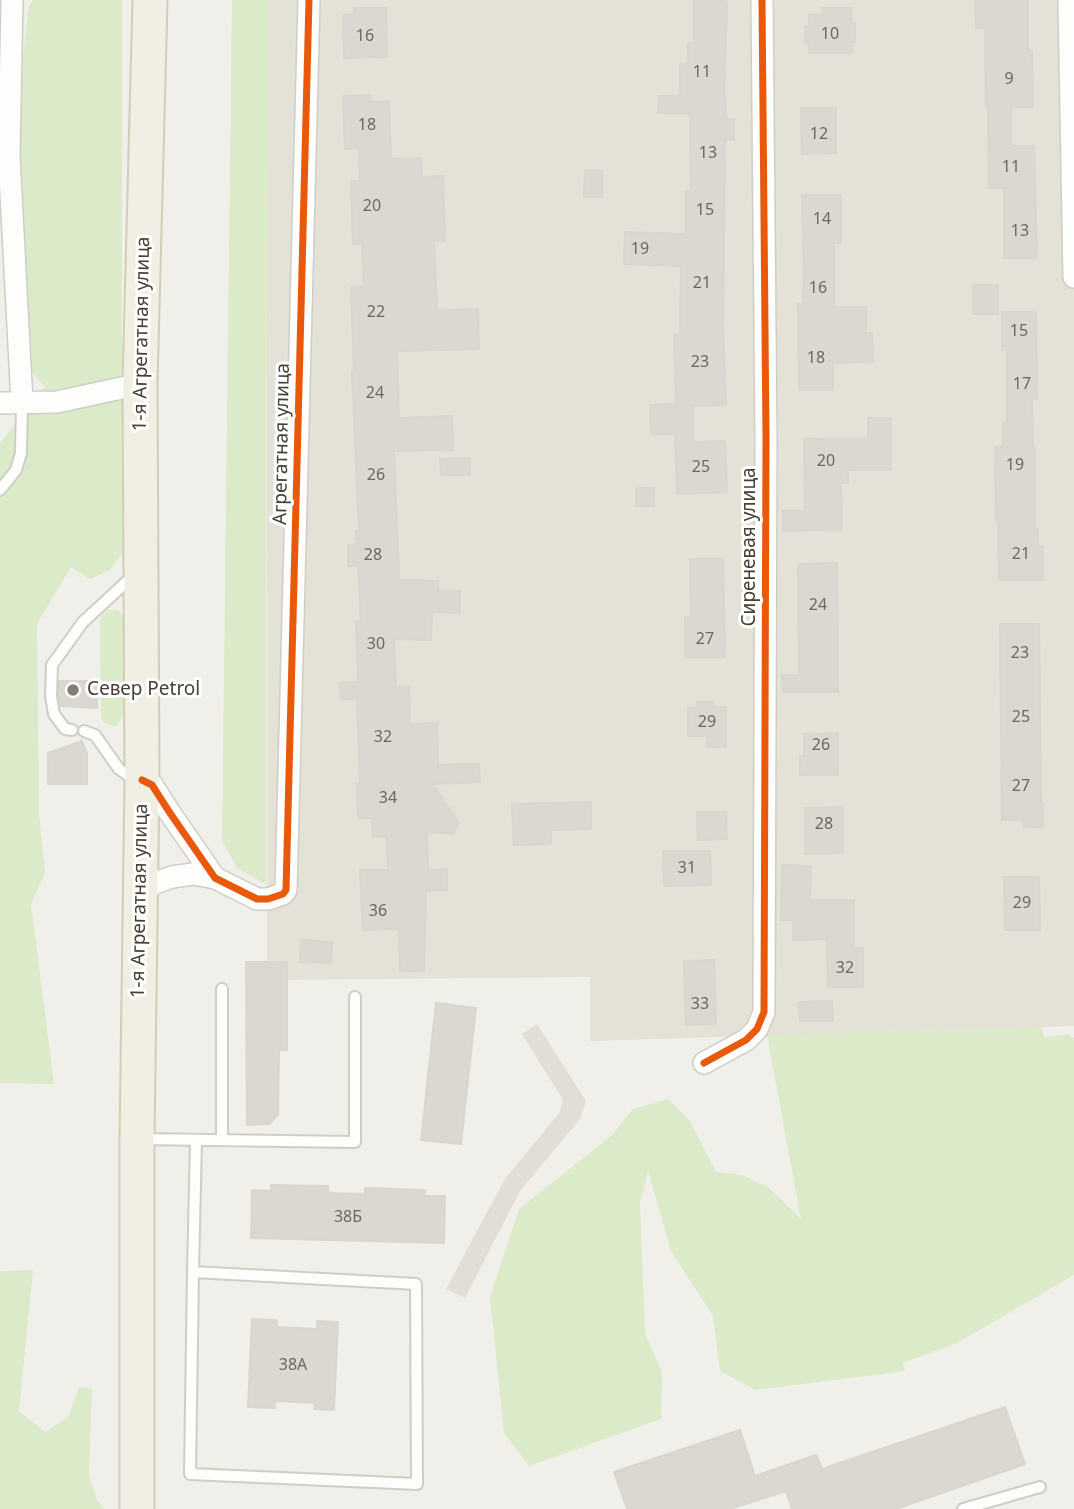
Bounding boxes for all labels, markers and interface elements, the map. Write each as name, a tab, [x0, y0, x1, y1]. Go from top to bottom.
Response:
house number: 10	[821, 24, 839, 44]
house number: 16	[356, 26, 374, 46]
house number: 11	[693, 62, 711, 82]
house number: 9	[1004, 69, 1014, 89]
house number: 18	[358, 115, 376, 135]
house number: 12	[810, 124, 828, 144]
house number: 13	[699, 143, 717, 163]
house number: 11	[1002, 157, 1020, 177]
house number: 20	[363, 196, 381, 216]
house number: 15	[696, 200, 714, 220]
house number: 14	[813, 209, 831, 229]
house number: 13	[1011, 221, 1029, 241]
street label: 1-я Агрегатная улица	[129, 236, 155, 432]
house number: 19	[631, 239, 649, 259]
house number: 21	[693, 273, 711, 293]
house number: 16	[809, 278, 827, 298]
house number: 22	[367, 302, 385, 322]
house number: 15	[1010, 321, 1028, 341]
house number: 18	[807, 348, 825, 368]
house number: 23	[691, 352, 709, 372]
street label: Агрегатная улица	[269, 363, 295, 525]
house number: 17	[1013, 374, 1031, 394]
house number: 24	[366, 383, 384, 403]
house number: 20	[817, 451, 835, 471]
house number: 19	[1006, 455, 1024, 475]
house number: 25	[692, 457, 710, 477]
house number: 26	[367, 465, 385, 485]
street label: Сиреневая улица	[739, 467, 761, 627]
house number: 21	[1012, 544, 1030, 564]
house number: 28	[364, 545, 382, 565]
house number: 24	[809, 595, 827, 615]
house number: 27	[696, 629, 714, 649]
house number: 30	[367, 634, 385, 654]
house number: 23	[1011, 643, 1029, 663]
place label: Север Petrol	[87, 679, 200, 701]
marker: Север Petrol	[65, 682, 81, 698]
house number: 25	[1012, 707, 1030, 727]
house number: 29	[698, 712, 716, 732]
house number: 32	[374, 727, 392, 747]
house number: 26	[812, 735, 830, 755]
house number: 27	[1012, 776, 1030, 796]
house number: 34	[379, 788, 397, 808]
street label: 1-я Агрегатная улица	[127, 803, 153, 999]
house number: 28	[815, 814, 833, 834]
house number: 31	[678, 858, 696, 878]
house number: 29	[1013, 893, 1031, 913]
house number: 36	[369, 901, 387, 921]
house number: 32	[836, 958, 854, 978]
house number: 33	[691, 994, 709, 1014]
house number: 38Б	[334, 1207, 362, 1227]
house number: 38А	[279, 1355, 307, 1375]

